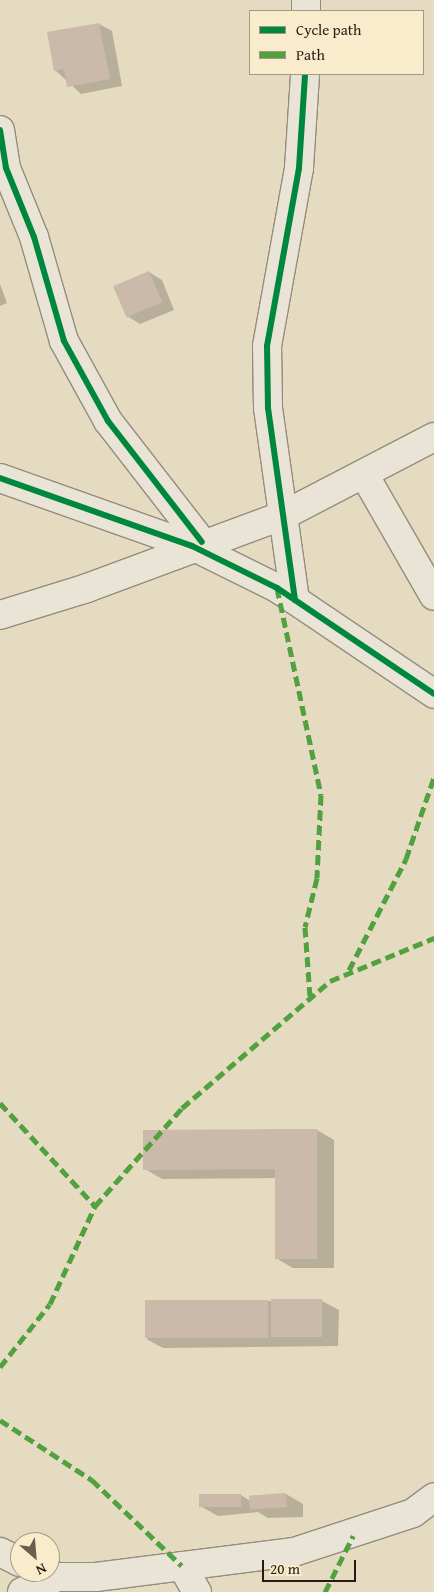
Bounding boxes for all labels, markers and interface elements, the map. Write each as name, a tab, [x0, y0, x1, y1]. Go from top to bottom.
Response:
legend	[249, 10, 424, 75]
text: Cycle path	[296, 19, 362, 40]
text: Path	[296, 44, 325, 65]
north arrow	[10, 1532, 60, 1582]
scale bar	[264, 1550, 358, 1582]
text: N	[33, 1558, 50, 1581]
text: 20 m	[270, 1558, 300, 1579]

